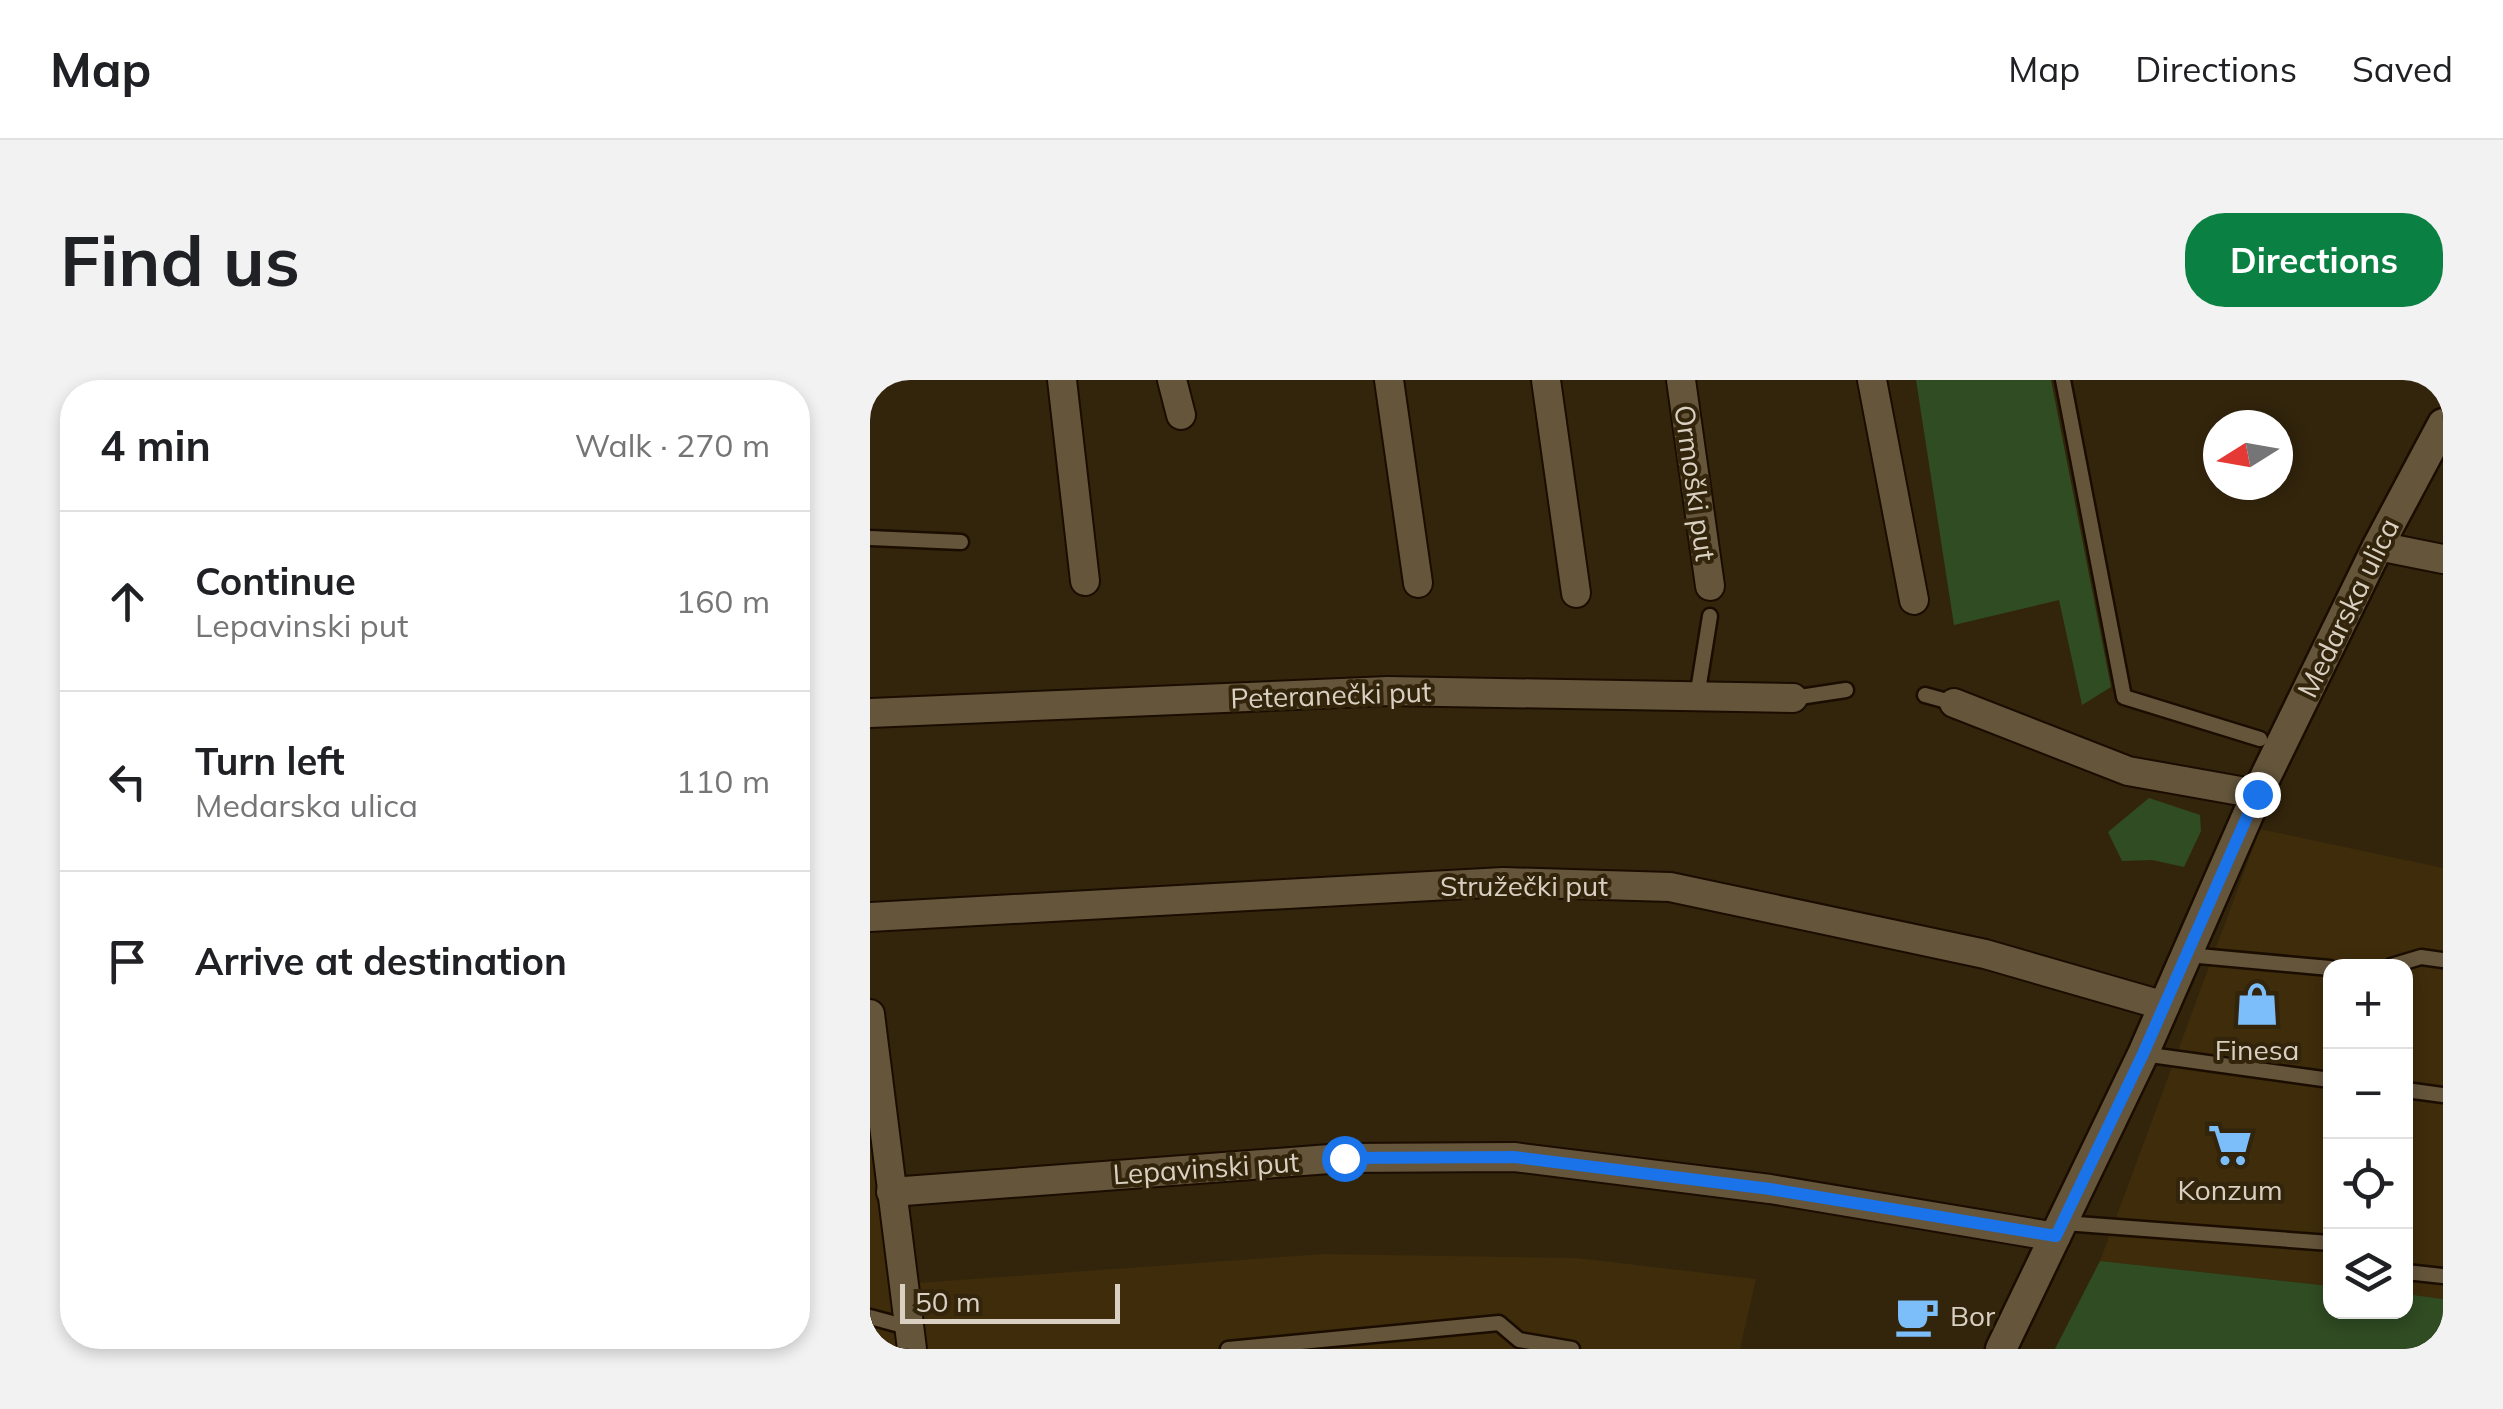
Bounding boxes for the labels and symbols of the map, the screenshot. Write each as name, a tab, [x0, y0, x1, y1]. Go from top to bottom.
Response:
street label: Ormoški put	[1667, 403, 1724, 563]
north arrow	[2203, 410, 2293, 500]
street label: Medarska ulica	[2289, 512, 2406, 703]
street label: Peteranečki put	[1230, 673, 1432, 716]
route end	[2235, 772, 2281, 818]
street label: Stružečki put	[1440, 868, 1608, 903]
shop icon: Finesa	[2233, 980, 2281, 1028]
place label: Finesa	[2215, 1032, 2299, 1067]
supermarket icon: Konzum	[2206, 1121, 2254, 1169]
route start	[1322, 1136, 1368, 1182]
street label: Lepavinski put	[1112, 1144, 1301, 1191]
place label: Konzum	[2177, 1172, 2283, 1207]
scale bar	[900, 1279, 1120, 1324]
cafe icon: Bor	[1893, 1292, 1941, 1340]
place label: Bor	[1950, 1298, 1996, 1333]

